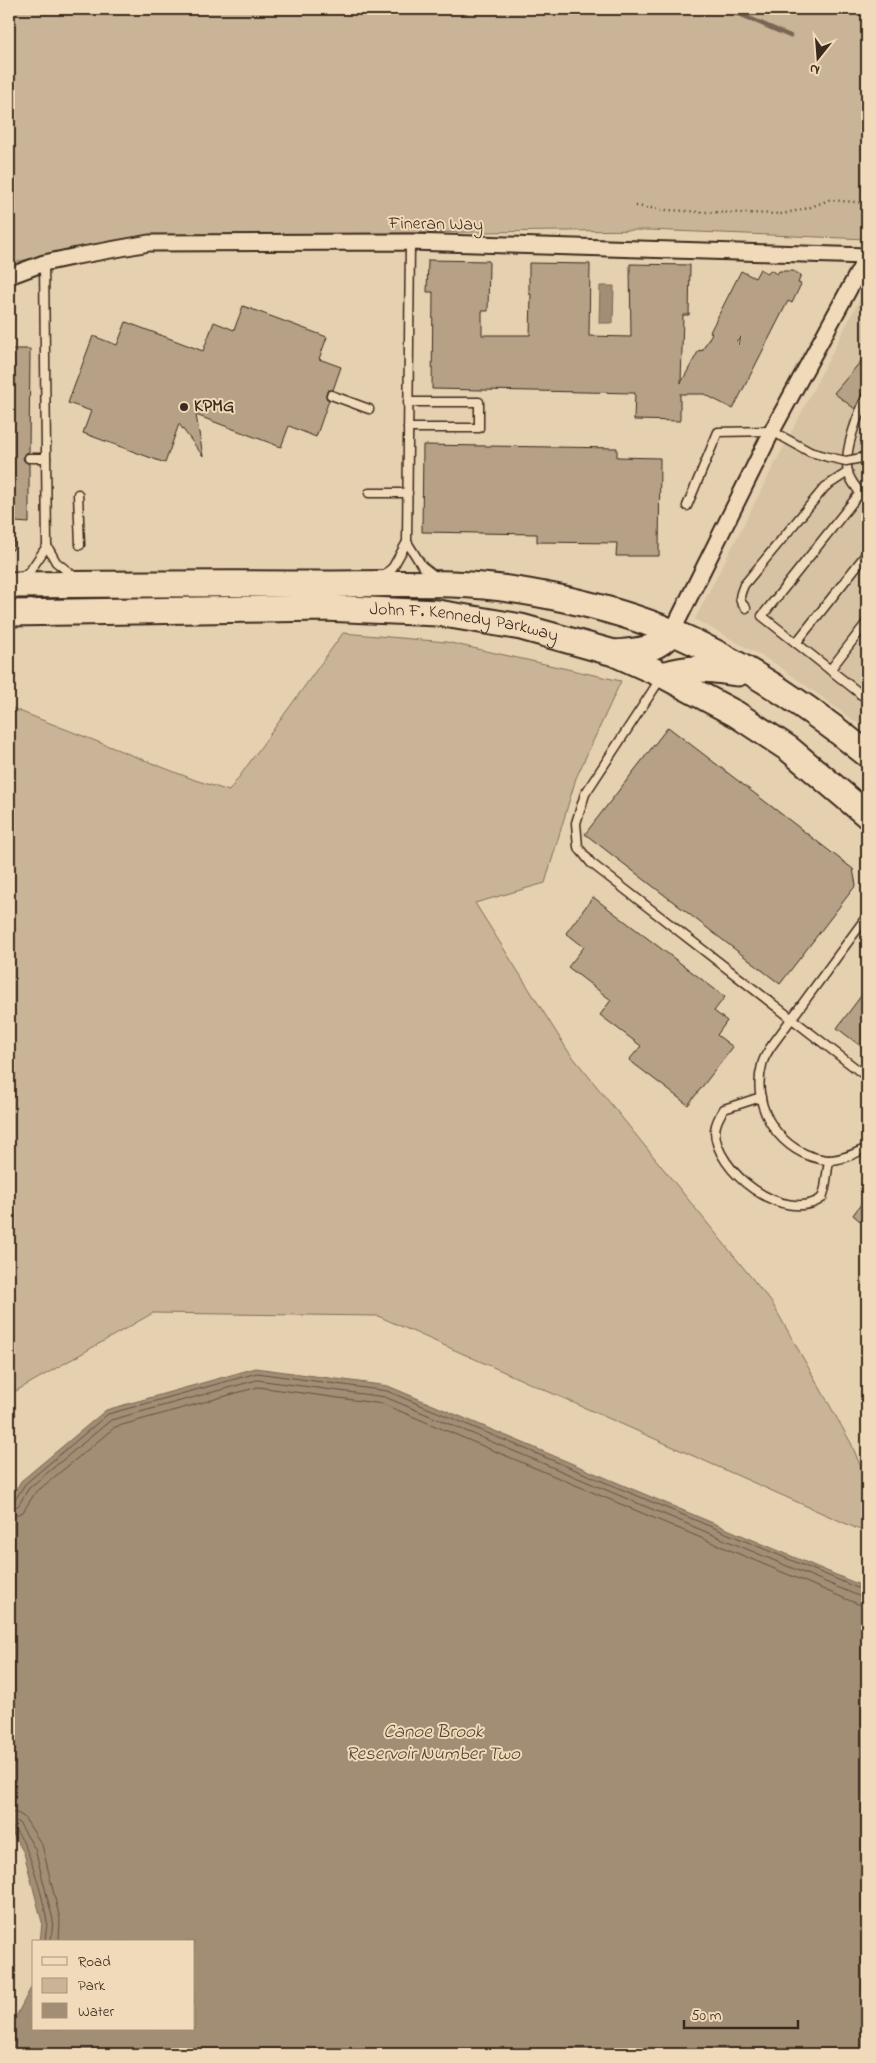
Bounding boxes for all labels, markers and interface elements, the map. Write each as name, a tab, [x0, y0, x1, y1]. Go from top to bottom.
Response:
north arrow	[794, 32, 844, 82]
text: N	[807, 58, 822, 80]
street label: Fineran Way	[388, 211, 483, 239]
house number: 1	[737, 329, 742, 351]
place label: KPMG	[194, 394, 234, 420]
marker: KPMG	[178, 401, 190, 413]
street label: John F. Kennedy Parkway	[369, 597, 561, 650]
water label: Canoe Brook Reservoir Number Two	[346, 1719, 521, 1768]
legend	[32, 1940, 195, 2030]
text: Road	[78, 1951, 111, 1973]
text: Park	[78, 1975, 106, 1997]
scale bar	[684, 1998, 797, 2030]
text: Water	[78, 2001, 114, 2023]
text: 50 m	[691, 2005, 722, 2027]

